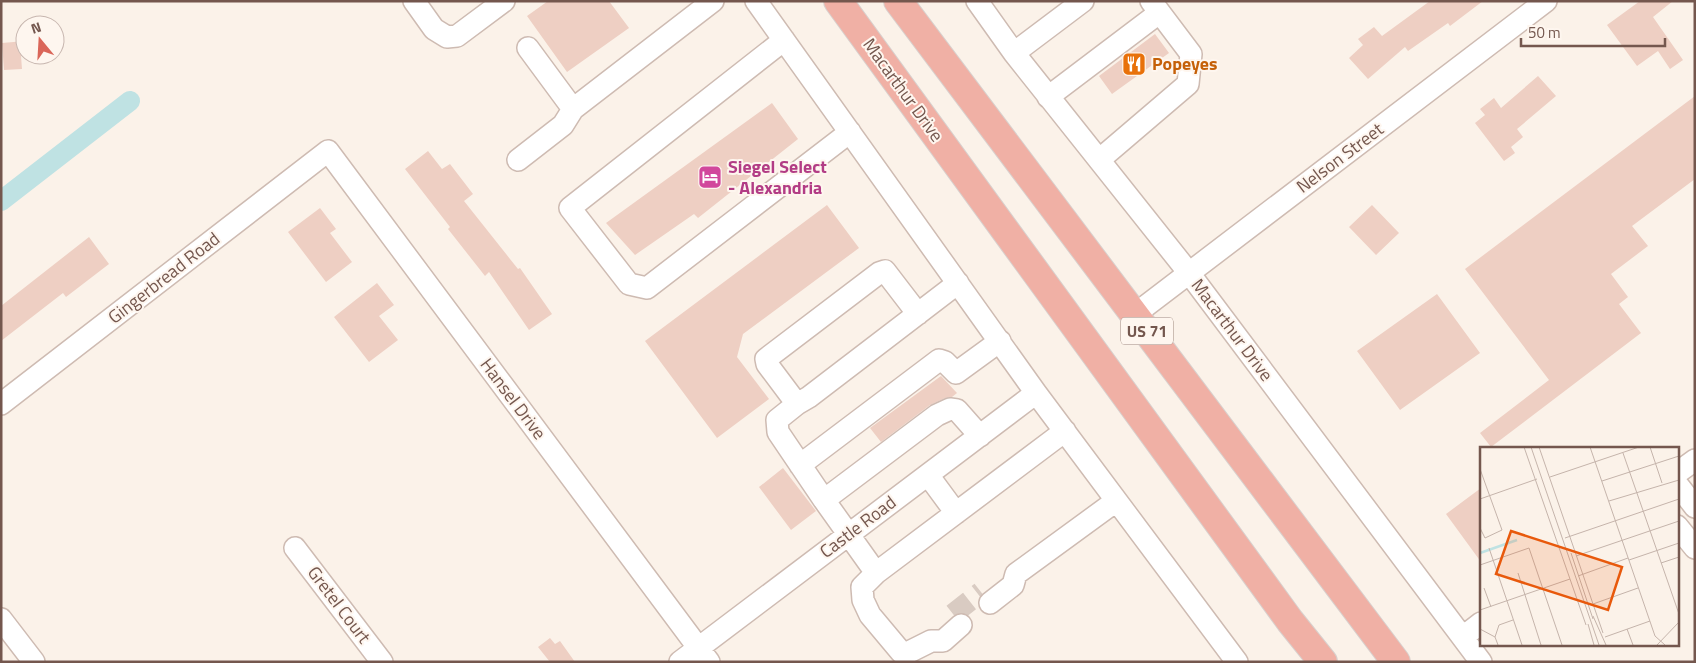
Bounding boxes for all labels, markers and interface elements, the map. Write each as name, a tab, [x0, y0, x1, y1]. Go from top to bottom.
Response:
north arrow	[15, 15, 65, 65]
scale bar	[1521, 15, 1665, 47]
text: N	[28, 16, 44, 39]
text: 50 m	[1528, 21, 1561, 44]
street label: Macarthur Drive	[857, 32, 950, 147]
place label: Popeyes	[1152, 50, 1218, 77]
restaurant icon: Popeyes	[1121, 51, 1147, 77]
street label: Nelson Street	[1290, 115, 1390, 199]
place label: Siegel Select - Alexandria	[728, 153, 827, 201]
hotel icon: Siegel Select - Alexandria	[697, 164, 723, 190]
street label: Gingerbread Road	[102, 225, 225, 330]
street label: Macarthur Drive	[1185, 273, 1280, 387]
road number: US 71	[1121, 318, 1173, 344]
street label: Hansel Drive	[474, 352, 553, 445]
inset map	[1480, 447, 1678, 646]
street label: Castle Road	[814, 489, 902, 564]
street label: Gretel Court	[301, 560, 378, 650]

